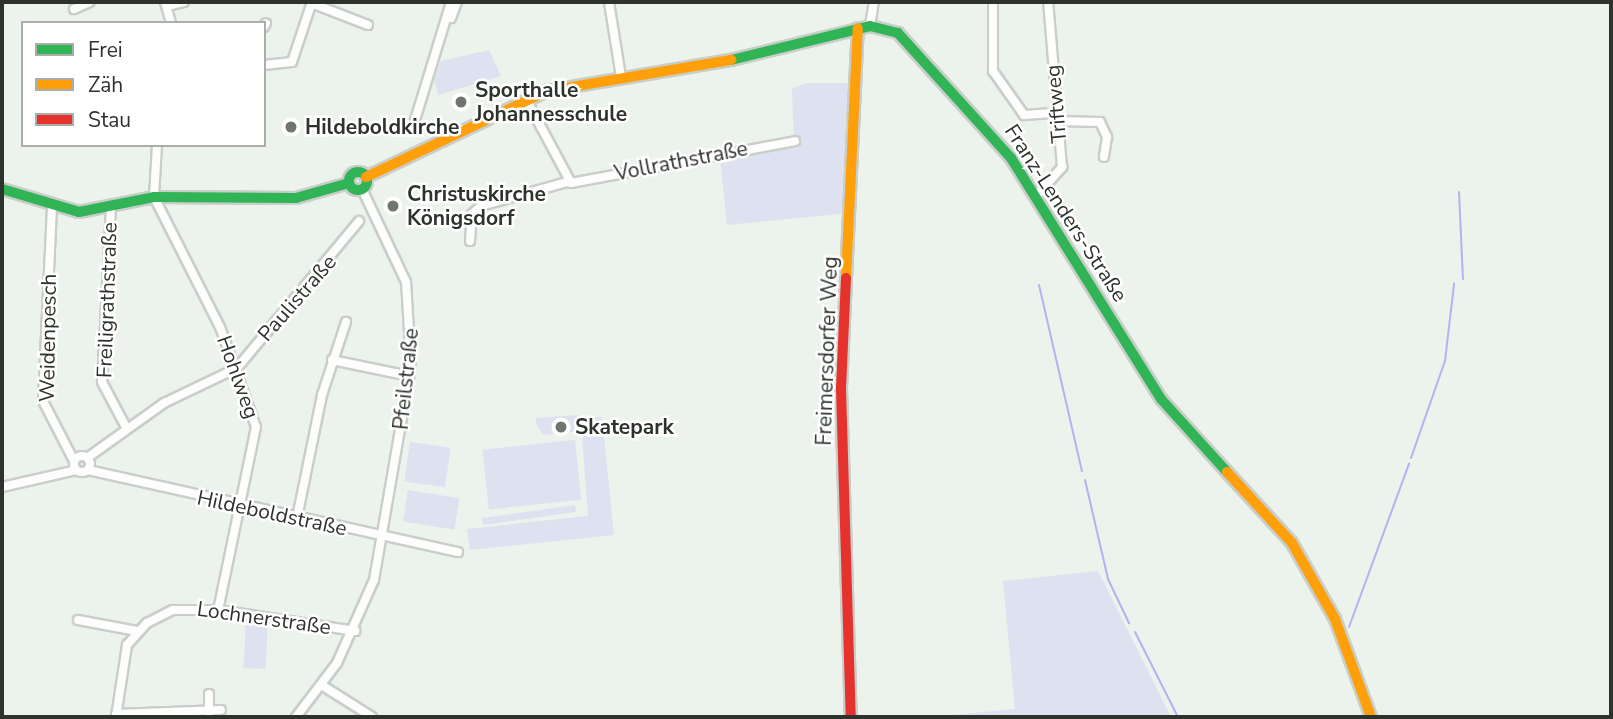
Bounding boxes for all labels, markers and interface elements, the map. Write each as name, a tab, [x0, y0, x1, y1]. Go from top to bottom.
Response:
legend	[21, 21, 266, 147]
text: Frei	[88, 36, 123, 64]
street label: Triftweg	[1040, 64, 1072, 144]
text: Zäh	[88, 71, 123, 99]
place label: Sporthalle Johannesschule	[475, 77, 627, 127]
marker: Sporthalle Johannesschule	[453, 94, 469, 110]
text: Stau	[88, 106, 131, 134]
place label: Hildeboldkirche	[305, 114, 459, 140]
marker: Hildeboldkirche	[283, 119, 299, 135]
street label: Franz-Lenders-Straße	[999, 120, 1133, 306]
street label: Vollrathstraße	[612, 136, 750, 186]
place label: Christuskirche Königsdorf	[407, 181, 546, 231]
marker: Christuskirche Königsdorf	[385, 198, 401, 214]
street label: Freiligrathstraße	[92, 222, 122, 378]
street label: Paulistraße	[252, 249, 342, 347]
street label: Freimersdorfer Weg	[811, 256, 843, 446]
street label: Weidenpesch	[34, 274, 62, 402]
street label: Pfeilstraße	[388, 327, 424, 431]
street label: Hohlweg	[211, 332, 265, 422]
place label: Skatepark	[575, 414, 674, 440]
marker: Skatepark	[553, 419, 569, 435]
street label: Hildeboldstraße	[195, 485, 349, 541]
street label: Lochnerstraße	[195, 596, 333, 640]

